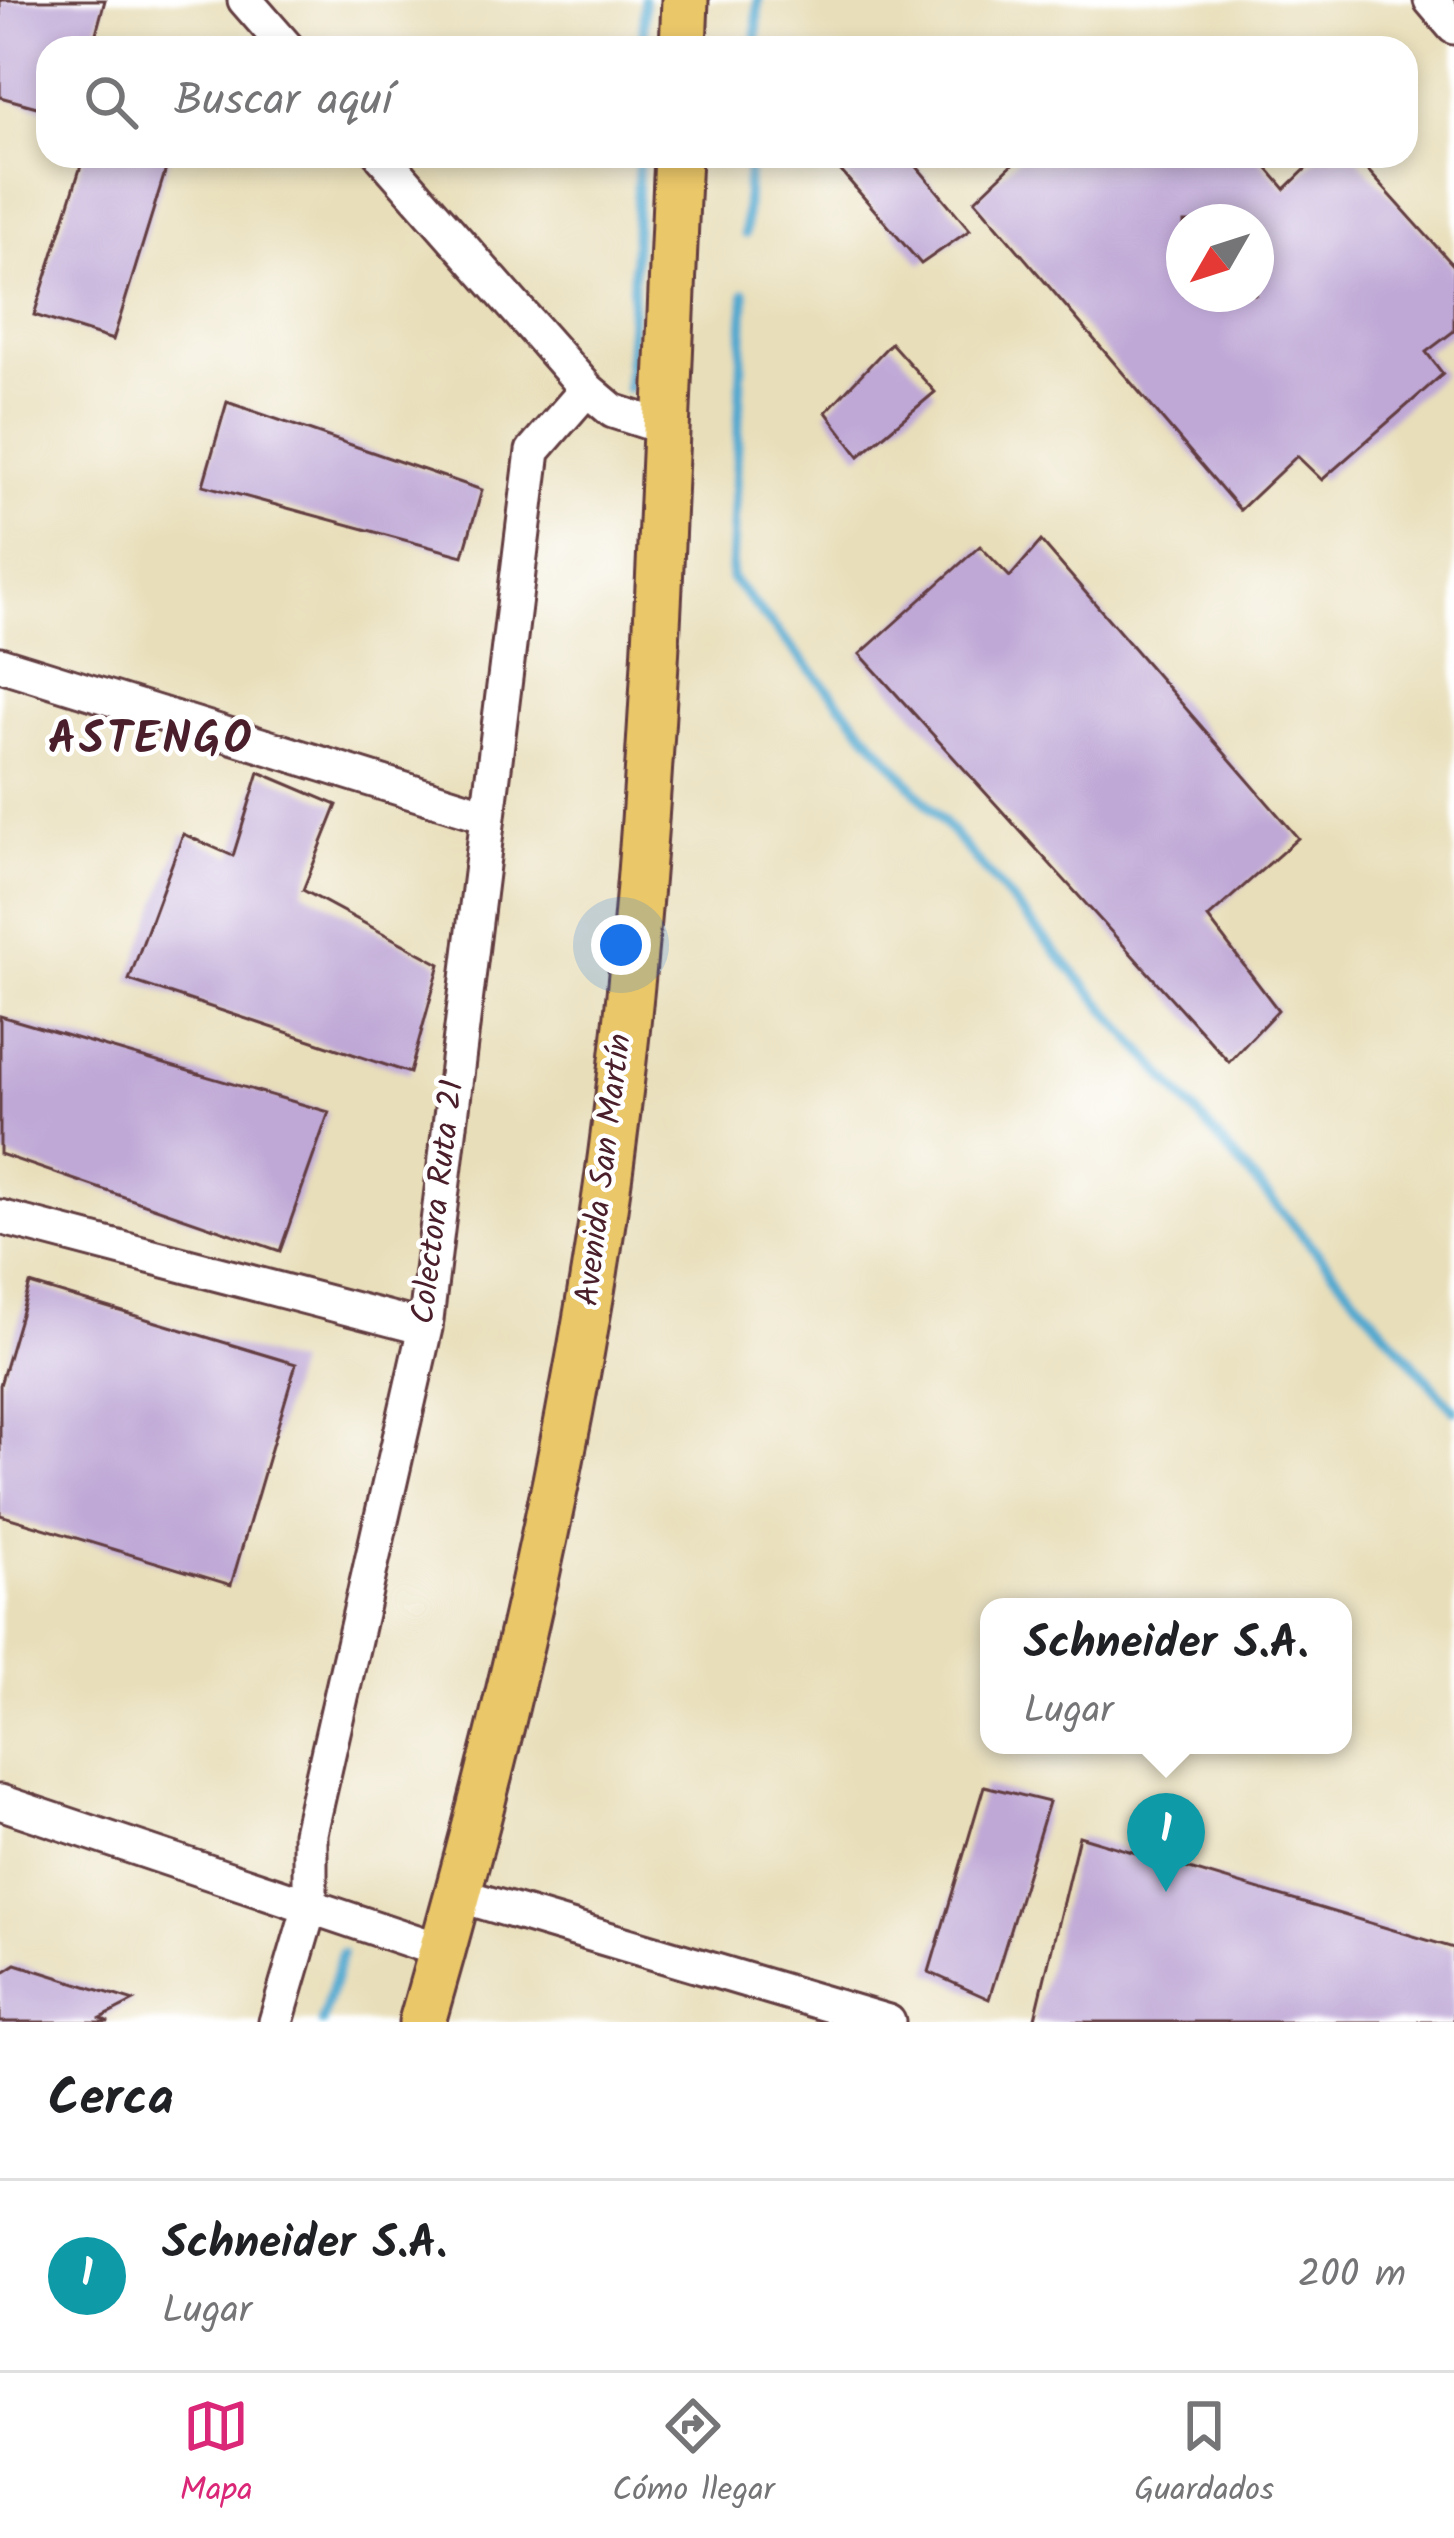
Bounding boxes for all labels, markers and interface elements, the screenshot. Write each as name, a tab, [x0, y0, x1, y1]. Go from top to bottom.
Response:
search box	[36, 36, 1418, 168]
text: Buscar aquí	[174, 66, 392, 138]
icon: search	[78, 69, 144, 135]
north arrow	[1166, 204, 1274, 312]
district label: ASTENGO	[48, 705, 254, 777]
your location	[591, 915, 651, 975]
street label: Avenida San Martín	[562, 1031, 648, 1309]
street label: Colectora Ruta 21	[398, 1077, 480, 1327]
popup	[980, 1598, 1352, 1754]
text: Schneider S.A.	[1023, 1609, 1309, 1681]
text: Lugar	[1023, 1681, 1113, 1743]
pin: 1	[1127, 1793, 1205, 1892]
text: Cerca	[48, 2060, 174, 2141]
text: Schneider S.A.	[162, 2209, 447, 2281]
text: 1	[81, 2245, 93, 2307]
text: 200 m	[1298, 2245, 1406, 2307]
text: Lugar	[162, 2281, 252, 2343]
tab: Mapa	[180, 2393, 253, 2518]
tab: Cómo llegar	[612, 2393, 775, 2518]
tab: Guardados	[1134, 2393, 1274, 2518]

